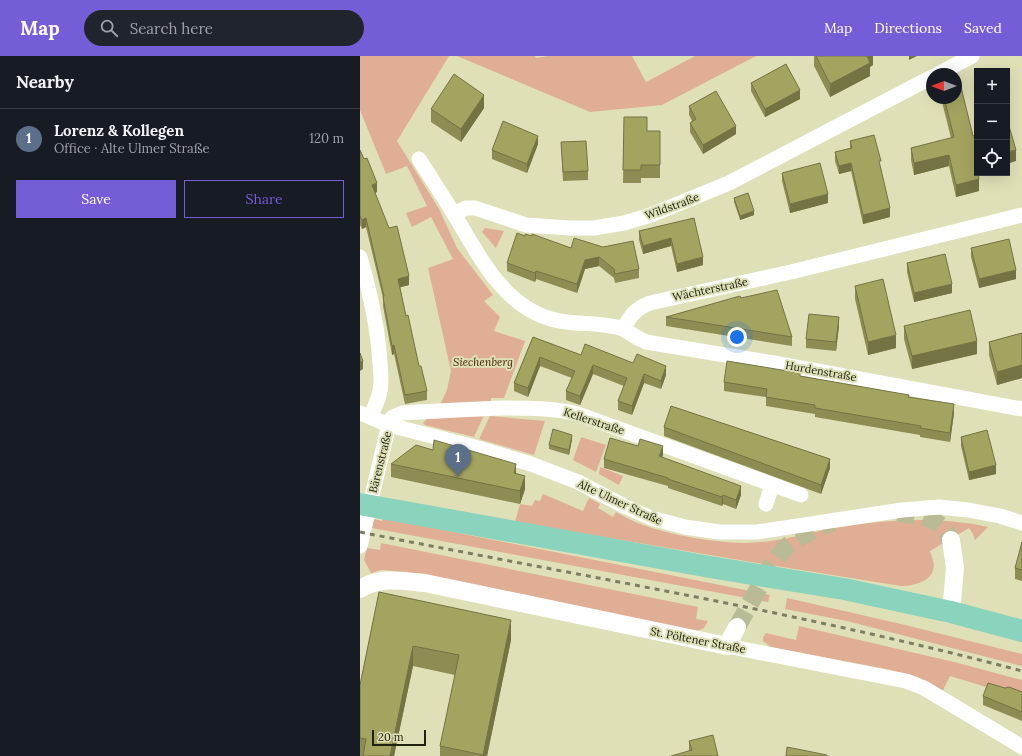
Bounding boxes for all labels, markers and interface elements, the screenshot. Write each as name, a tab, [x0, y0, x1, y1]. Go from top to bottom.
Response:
search box	[84, 10, 364, 46]
text: Map	[20, 16, 60, 40]
icon: search	[98, 17, 120, 39]
text: Search here	[130, 19, 213, 38]
text: Map	[824, 19, 852, 37]
text: Directions	[874, 19, 942, 37]
text: Saved	[964, 19, 1002, 37]
north arrow	[926, 68, 962, 104]
map controls	[974, 68, 1010, 176]
button: +	[974, 68, 1010, 104]
text: Nearby	[16, 71, 74, 93]
button: −	[974, 104, 1010, 140]
text: Lorenz & Kollegen	[54, 121, 184, 140]
text: 1	[26, 130, 32, 147]
text: 120 m	[309, 130, 344, 147]
text: Office · Alte Ulmer Straße	[54, 140, 210, 157]
button: locate	[974, 140, 1010, 176]
button: Save	[16, 180, 176, 218]
button: Share	[184, 180, 344, 218]
street label: Wildstraße	[643, 190, 701, 222]
street label: Wächterstraße	[671, 274, 749, 304]
your location	[727, 327, 747, 347]
park label: Siechenberg	[453, 355, 513, 369]
street label: Hurdenstraße	[784, 358, 858, 384]
street label: Kellerstraße	[562, 405, 626, 437]
street label: Bärenstraße	[366, 430, 394, 494]
pin: 1	[445, 444, 471, 477]
street label: Alte Ulmer Straße	[574, 476, 665, 528]
street label: St. Pöltener Straße	[649, 624, 747, 656]
scale bar	[372, 728, 426, 747]
text: 20 m	[378, 730, 403, 744]

